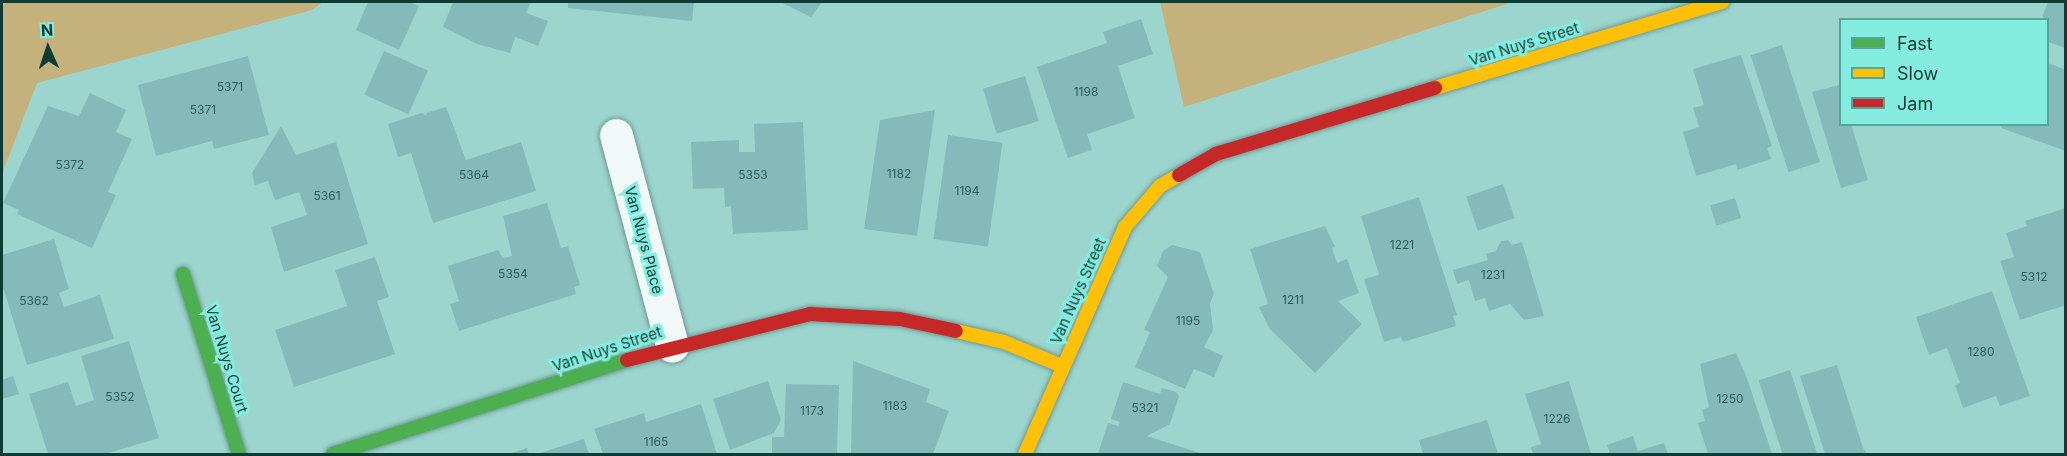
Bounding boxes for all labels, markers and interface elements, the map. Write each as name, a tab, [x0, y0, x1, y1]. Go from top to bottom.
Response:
north arrow	[18, 18, 78, 78]
legend	[1839, 18, 2049, 126]
street label: Van Nuys Street	[1467, 19, 1581, 69]
text: N	[40, 20, 54, 40]
text: Fast	[1897, 33, 1933, 54]
text: Slow	[1897, 63, 1938, 84]
house number: 5371	[217, 80, 243, 94]
house number: 1198	[1074, 85, 1098, 99]
text: Jam	[1897, 93, 1933, 114]
house number: 5371	[190, 103, 216, 117]
house number: 5372	[56, 158, 84, 172]
house number: 1182	[887, 167, 911, 181]
house number: 5364	[459, 168, 489, 182]
house number: 5353	[738, 168, 768, 182]
street label: Van Nuys Place	[621, 184, 667, 296]
house number: 1194	[955, 184, 979, 198]
house number: 5361	[313, 189, 341, 203]
street label: Van Nuys Street	[1047, 235, 1109, 347]
house number: 1221	[1390, 238, 1414, 252]
house number: 5354	[498, 267, 528, 281]
house number: 1231	[1481, 268, 1505, 282]
house number: 5312	[2021, 270, 2047, 284]
house number: 1211	[1282, 293, 1304, 307]
house number: 5362	[19, 294, 49, 308]
street label: Van Nuys Court	[202, 303, 252, 415]
house number: 1195	[1176, 314, 1200, 328]
street label: Van Nuys Street	[550, 323, 664, 375]
house number: 1280	[1967, 345, 1995, 359]
house number: 5352	[105, 390, 135, 404]
house number: 1250	[1716, 392, 1744, 406]
house number: 1183	[883, 399, 907, 413]
house number: 5321	[1132, 401, 1158, 415]
house number: 1173	[800, 404, 824, 418]
house number: 1226	[1544, 412, 1570, 426]
house number: 1165	[644, 435, 668, 449]

